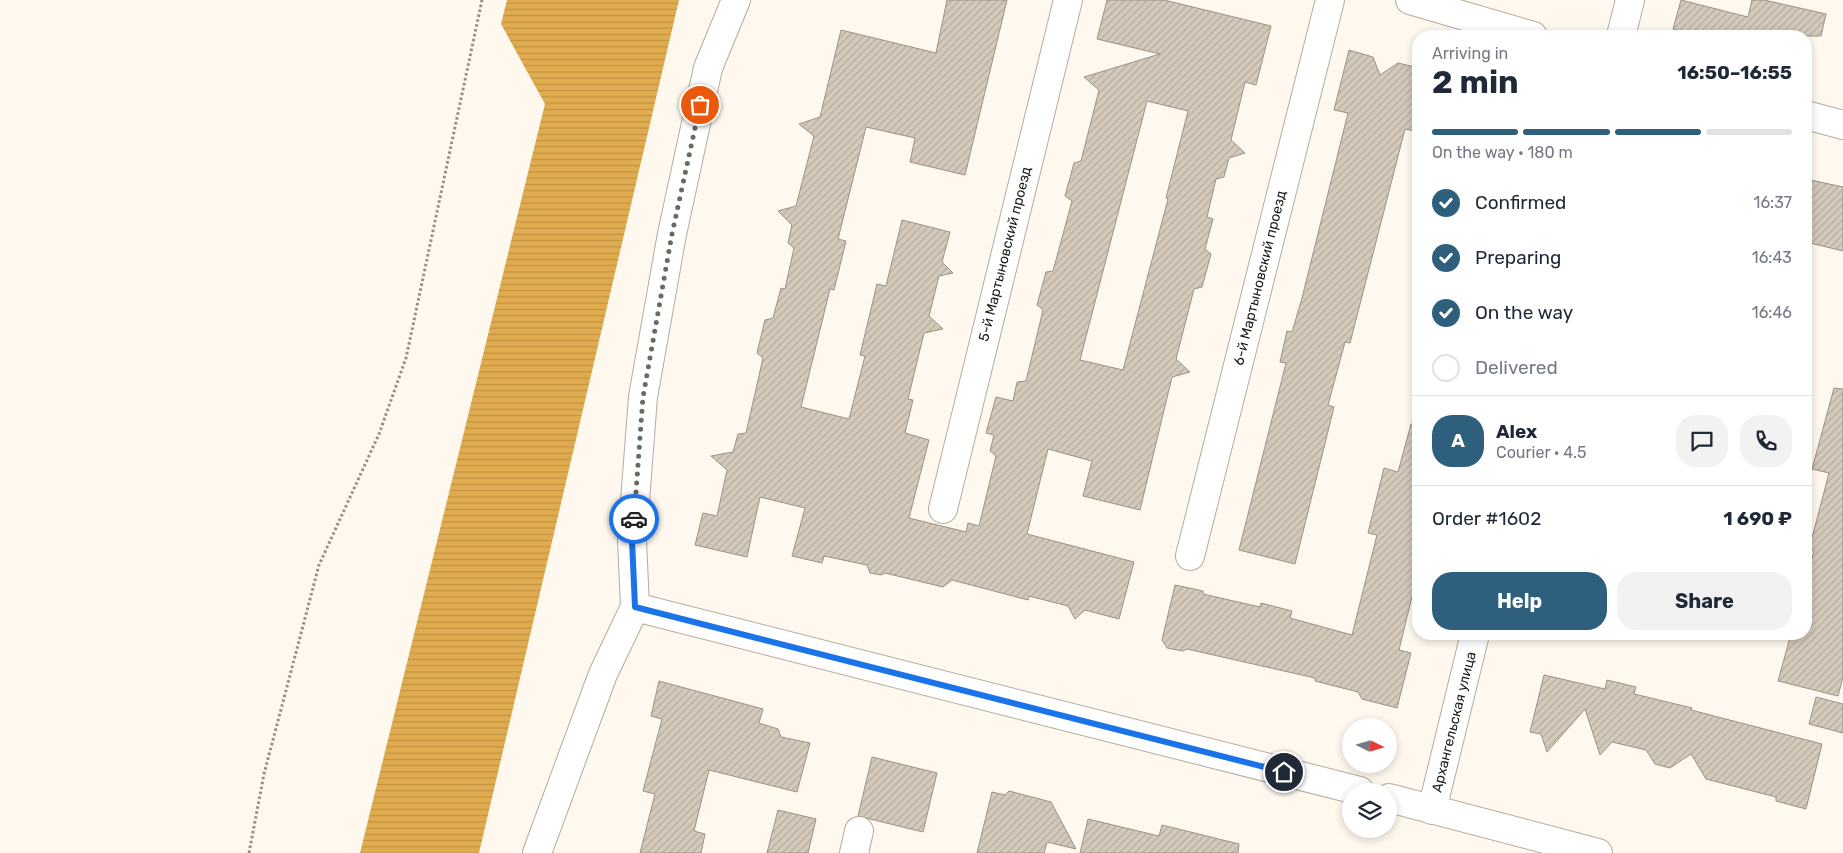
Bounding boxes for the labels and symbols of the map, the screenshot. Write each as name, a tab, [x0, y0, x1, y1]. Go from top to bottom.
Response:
pin	[679, 84, 721, 126]
street label: 5-й Мартыновский проезд	[975, 165, 1035, 343]
street label: 6-й Мартыновский проезд	[1230, 189, 1290, 367]
courier	[609, 494, 659, 544]
street label: Архангельская улица	[1428, 650, 1480, 794]
north arrow	[1342, 718, 1398, 772]
pin	[1263, 751, 1305, 793]

